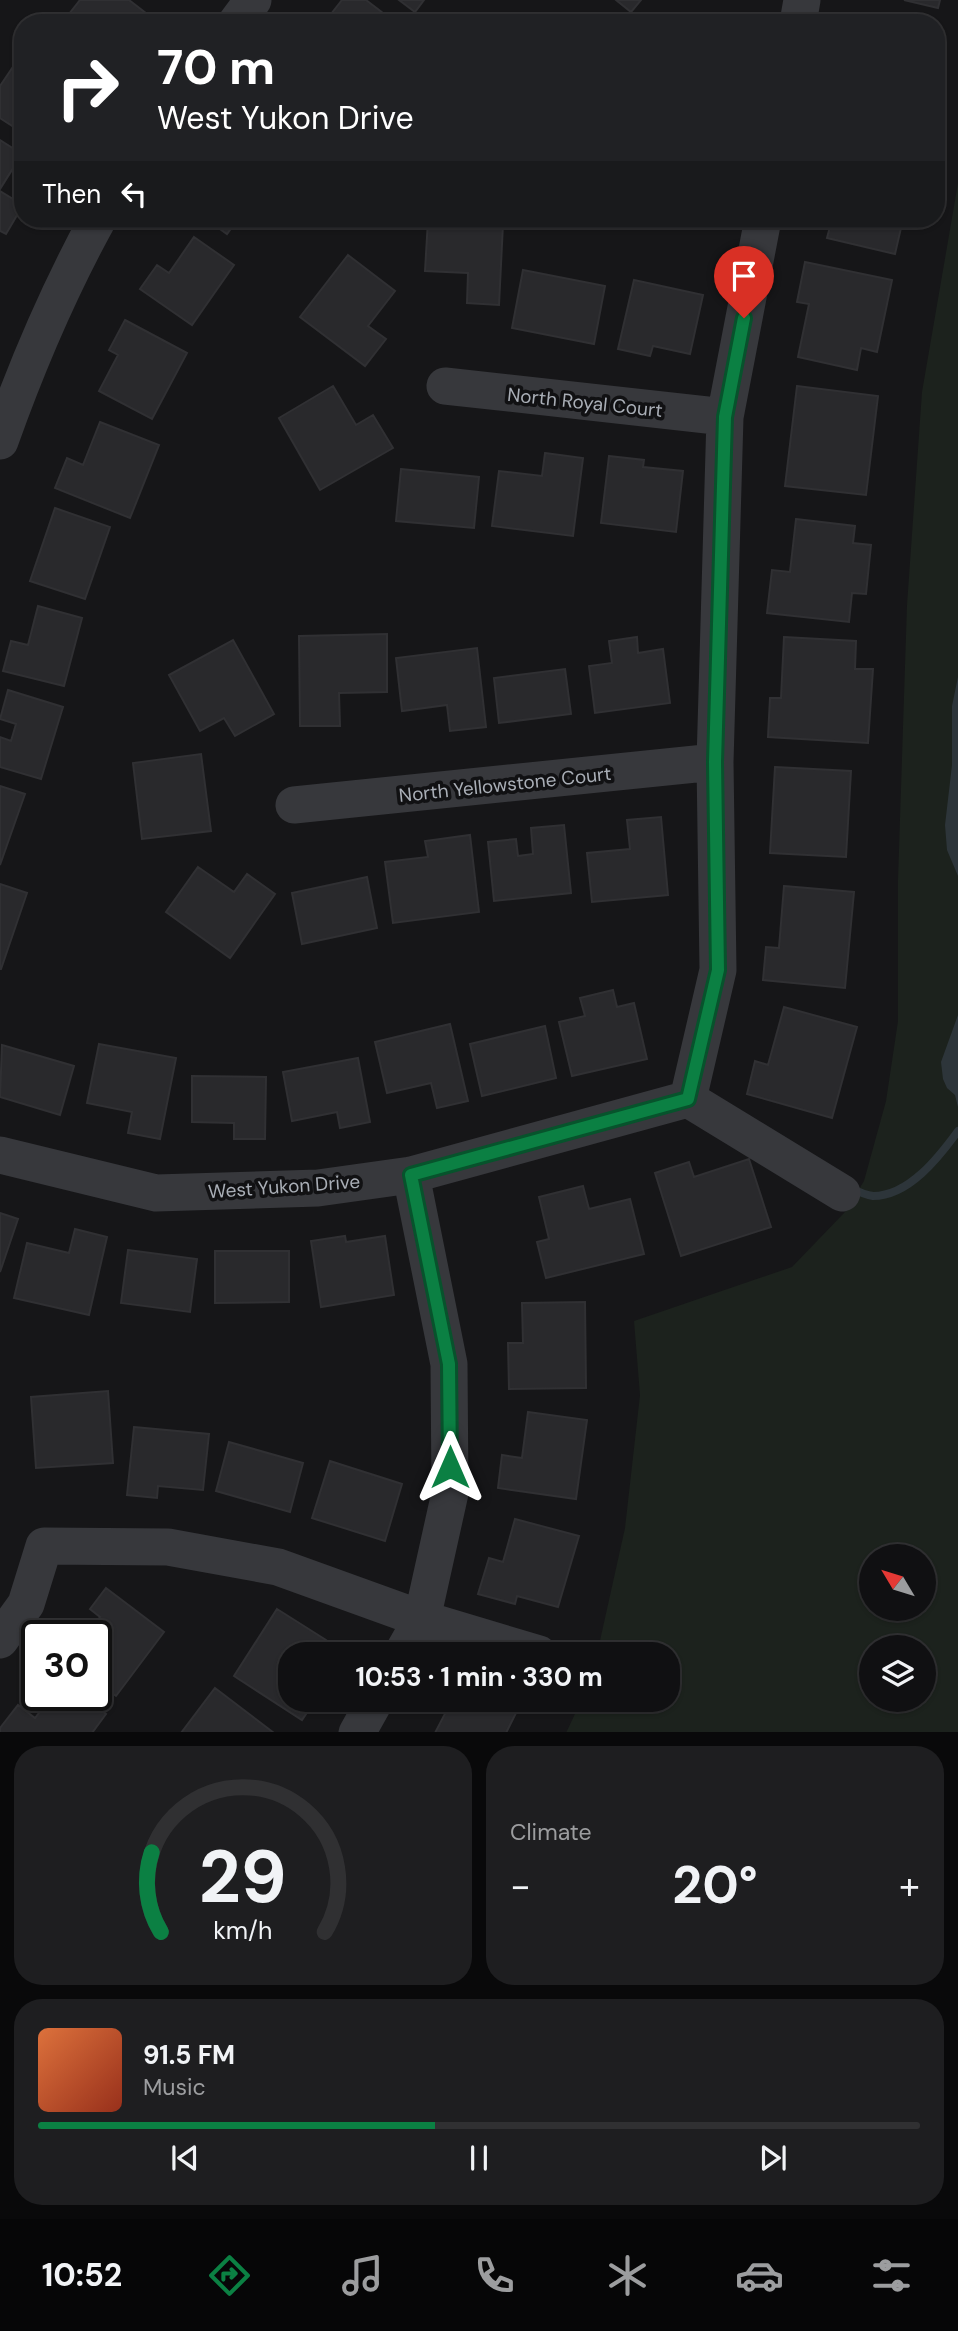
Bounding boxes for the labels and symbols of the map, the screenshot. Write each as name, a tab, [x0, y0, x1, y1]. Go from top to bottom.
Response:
pin	[714, 246, 774, 318]
street label: North Royal Court	[506, 382, 664, 423]
street label: North Yellowstone Court	[398, 761, 613, 808]
street label: West Yukon Drive	[207, 1169, 361, 1204]
position arrow	[413, 1430, 487, 1504]
north arrow	[859, 1544, 936, 1620]
speed limit sign: 30	[21, 1620, 112, 1711]

